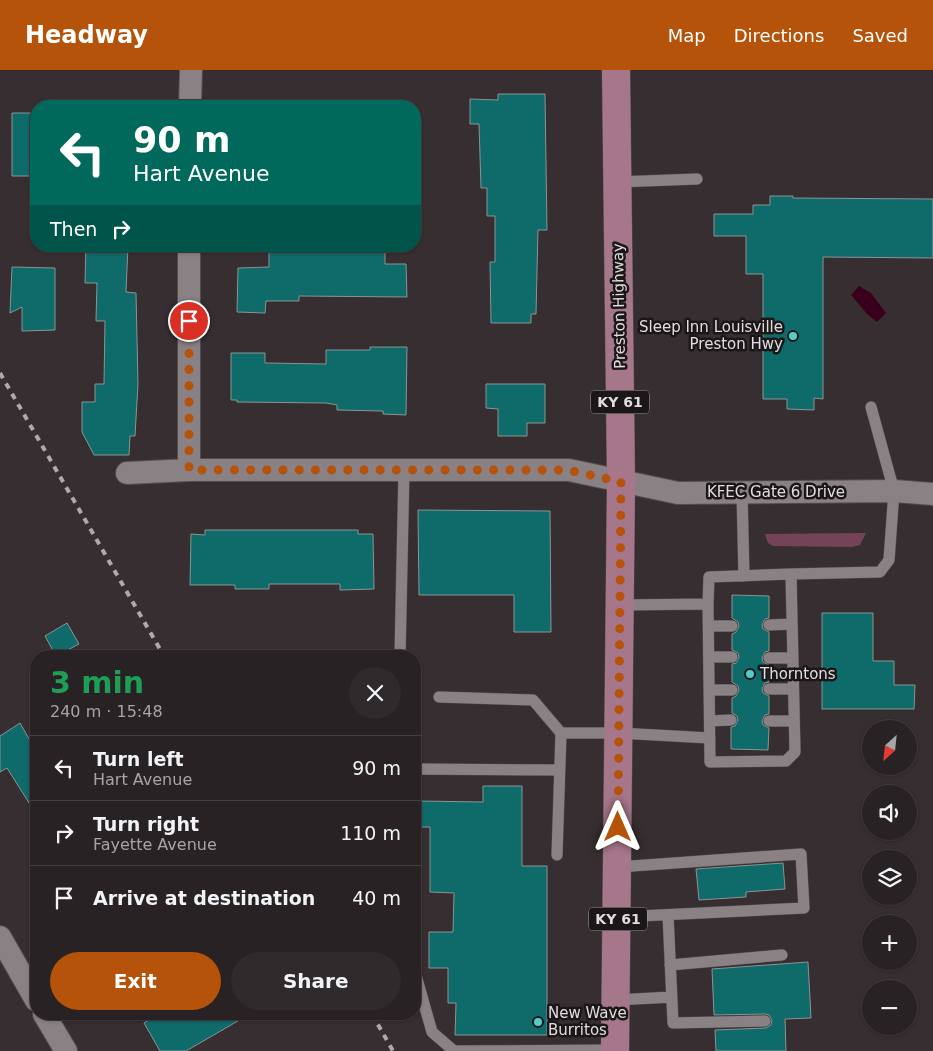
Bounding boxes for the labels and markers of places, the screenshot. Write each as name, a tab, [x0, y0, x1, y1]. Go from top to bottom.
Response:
pin	[168, 300, 210, 342]
place label: Sleep Inn Louisville Preston Hwy	[639, 318, 783, 353]
marker: Sleep Inn Louisville Preston Hwy	[787, 330, 799, 342]
place label: Thorntons	[759, 665, 836, 683]
marker: Thorntons	[744, 668, 756, 680]
place label: New Wave Burritos	[548, 1004, 627, 1039]
marker: New Wave Burritos	[532, 1016, 544, 1028]

